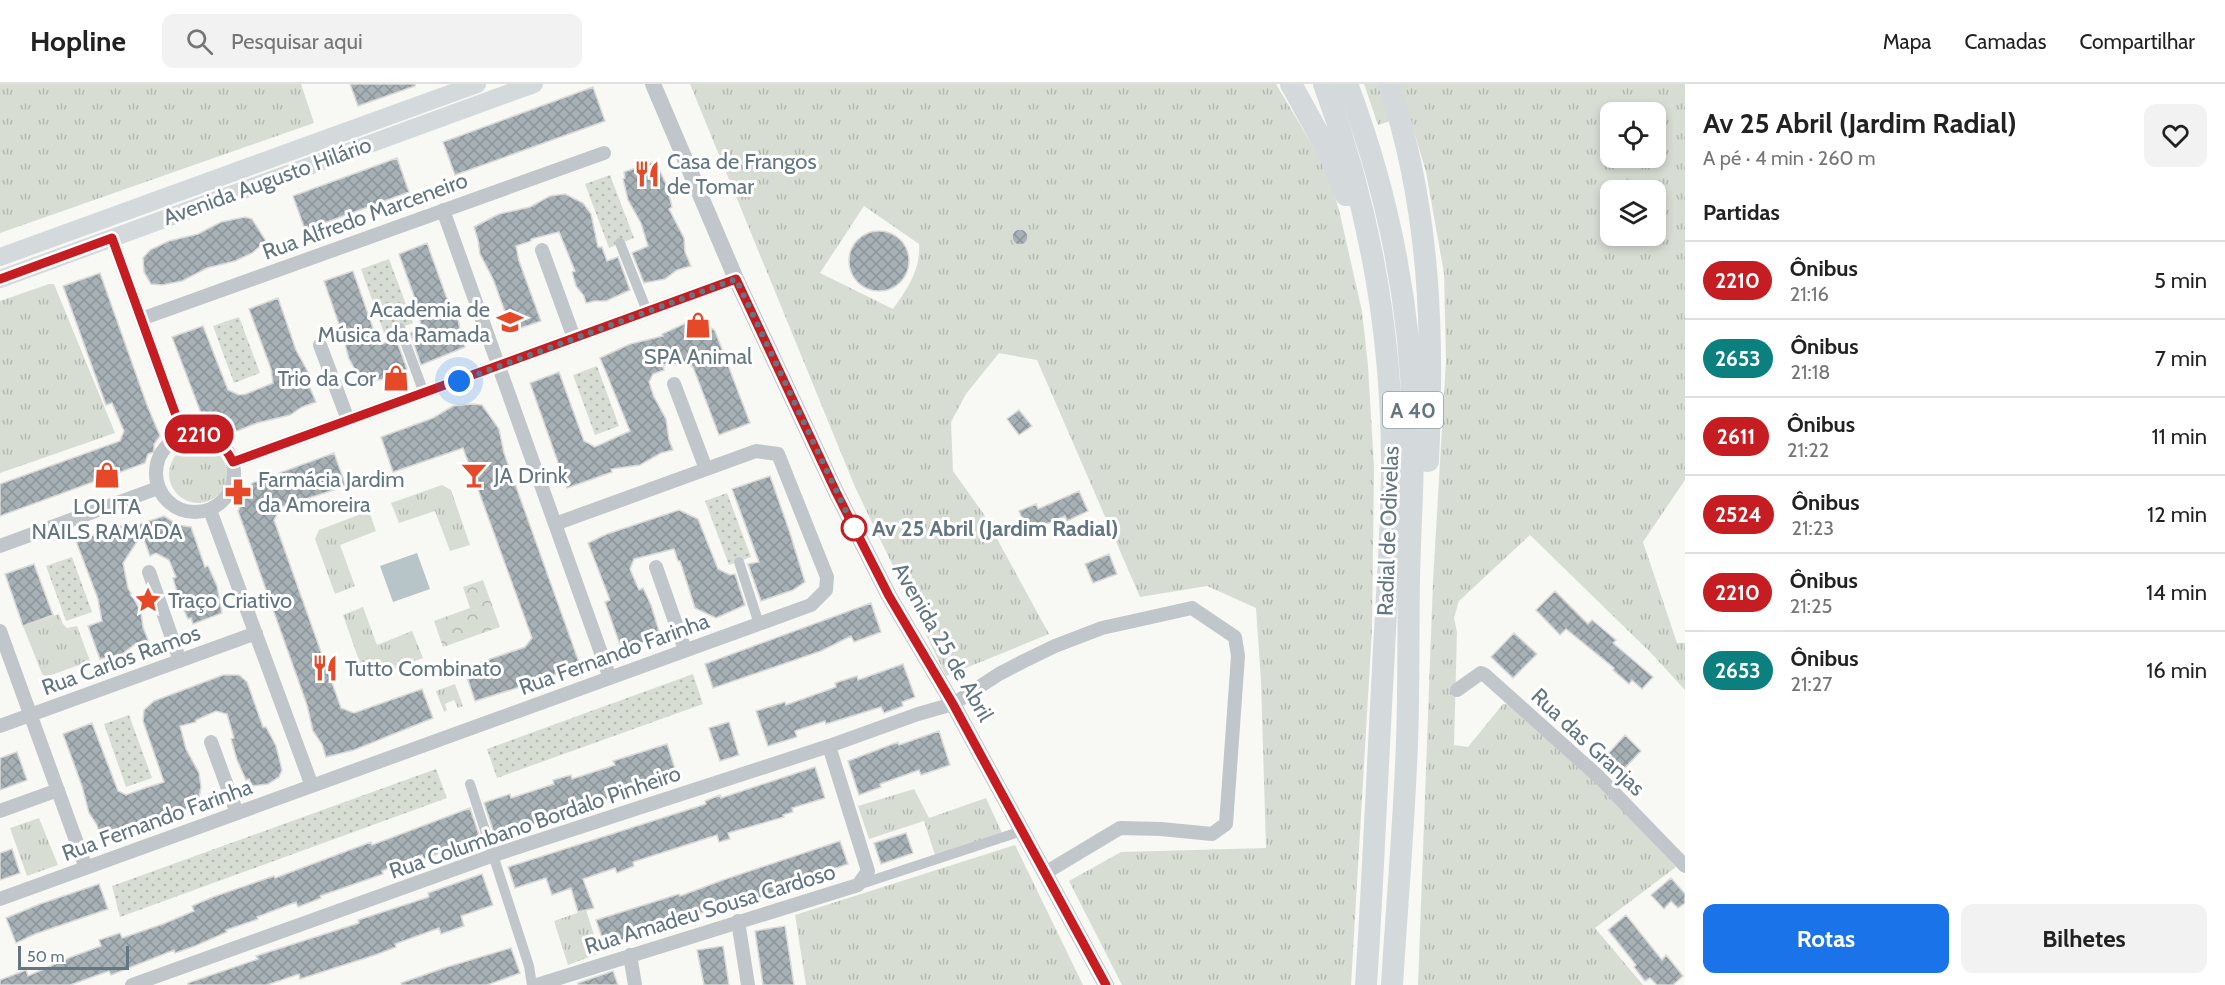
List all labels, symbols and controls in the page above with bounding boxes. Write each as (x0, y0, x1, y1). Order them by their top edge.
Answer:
search box (162, 14, 582, 68)
text: Hopline (30, 24, 126, 58)
icon: search (183, 25, 216, 58)
text: Pesquisar aqui (231, 28, 363, 55)
text: Mapa (1883, 29, 1931, 54)
text: Camadas (1964, 29, 2046, 54)
text: Compartilhar (2079, 29, 2195, 54)
map controls (1600, 102, 1666, 246)
button: locate (1600, 102, 1666, 168)
button: heart (2144, 104, 2207, 167)
text: Av 25 Abril (Jardim Radial) (1703, 106, 2017, 140)
street label: Avenida Augusto Hilário (159, 131, 375, 231)
text: A pé · 4 min · 260 m (1703, 146, 1876, 170)
place label: Casa de Frangos de Tomar (667, 148, 817, 200)
restaurant icon: Casa de Frangos de Tomar (632, 159, 662, 189)
street label: Rua Alfredo Marceneiro (259, 166, 471, 266)
button: layers (1600, 180, 1666, 246)
text: Partidas (1703, 199, 1780, 226)
text: Ônibus (1790, 255, 1858, 282)
text: 5 min (2154, 267, 2207, 294)
text: 2210 (1715, 268, 1760, 293)
text: 21:16 (1790, 282, 1829, 306)
place label: Academia de Música da Ramada (318, 296, 490, 348)
school or university icon: Academia de Música da Ramada (495, 307, 525, 337)
shop icon: SPA Animal (683, 310, 713, 340)
text: Ônibus (1791, 333, 1859, 360)
place label: SPA Animal (644, 343, 753, 370)
text: 7 min (2155, 345, 2207, 372)
text: 2653 (1715, 346, 1761, 371)
text: 21:18 (1791, 360, 1830, 384)
shop icon: Trio da Cor (381, 363, 411, 393)
place label: Trio da Cor (278, 365, 376, 392)
your location (444, 366, 474, 396)
road number: A 40 (1383, 392, 1443, 428)
text: Ônibus (1787, 411, 1855, 438)
line badge: 2210 (157, 414, 241, 454)
text: 2210 (177, 422, 221, 447)
text: 11 min (2151, 423, 2207, 450)
text: 2611 (1717, 424, 1755, 449)
text: 21:22 (1787, 438, 1829, 462)
street label: Radial de Odivelas (1372, 446, 1404, 616)
shop icon: LOLITA NAILS RAMADA (92, 460, 122, 490)
bar icon: JA Drink (459, 460, 489, 490)
place label: JA Drink (493, 462, 568, 489)
place label: Farmácia Jardim da Amoreira (258, 466, 405, 518)
pharmacy icon: Farmácia Jardim da Amoreira (223, 477, 253, 507)
text: Ônibus (1792, 489, 1860, 516)
place label: LOLITA NAILS RAMADA (32, 493, 183, 545)
text: 12 min (2147, 501, 2207, 528)
text: 2524 (1715, 502, 1762, 527)
marker: Av 25 Abril (Jardim Radial) (841, 515, 867, 541)
place label: Av 25 Abril (Jardim Radial) (872, 515, 1119, 542)
text: 21:23 (1792, 516, 1834, 540)
street label: Avenida 25 de Abril (887, 558, 1000, 727)
text: Ônibus (1790, 567, 1858, 594)
text: 14 min (2146, 579, 2207, 606)
text: 2210 (1715, 580, 1760, 605)
place icon: Traço Criativo (133, 585, 163, 615)
place label: Traço Criativo (168, 587, 292, 614)
text: 21:25 (1790, 594, 1832, 618)
street label: Rua Fernando Farinha (515, 607, 713, 701)
street label: Rua Carlos Ramos (38, 619, 204, 701)
text: Ônibus (1791, 645, 1859, 672)
restaurant icon: Tutto Combinato (310, 653, 340, 683)
place label: Tutto Combinato (345, 655, 502, 682)
text: 16 min (2146, 657, 2207, 684)
text: 2653 (1715, 658, 1761, 683)
text: 21:27 (1791, 672, 1832, 696)
street label: Rua das Granjas (1526, 683, 1650, 801)
street label: Rua Columbano Bordalo Pinheiro (386, 759, 684, 885)
street label: Rua Fernando Farinha (58, 773, 256, 867)
street label: Rua Amadeu Sousa Cardoso (581, 858, 839, 960)
button: Rotas (1703, 904, 1949, 973)
button: Bilhetes (1961, 904, 2207, 973)
scale bar (18, 943, 129, 970)
text: 50 m (27, 947, 64, 966)

